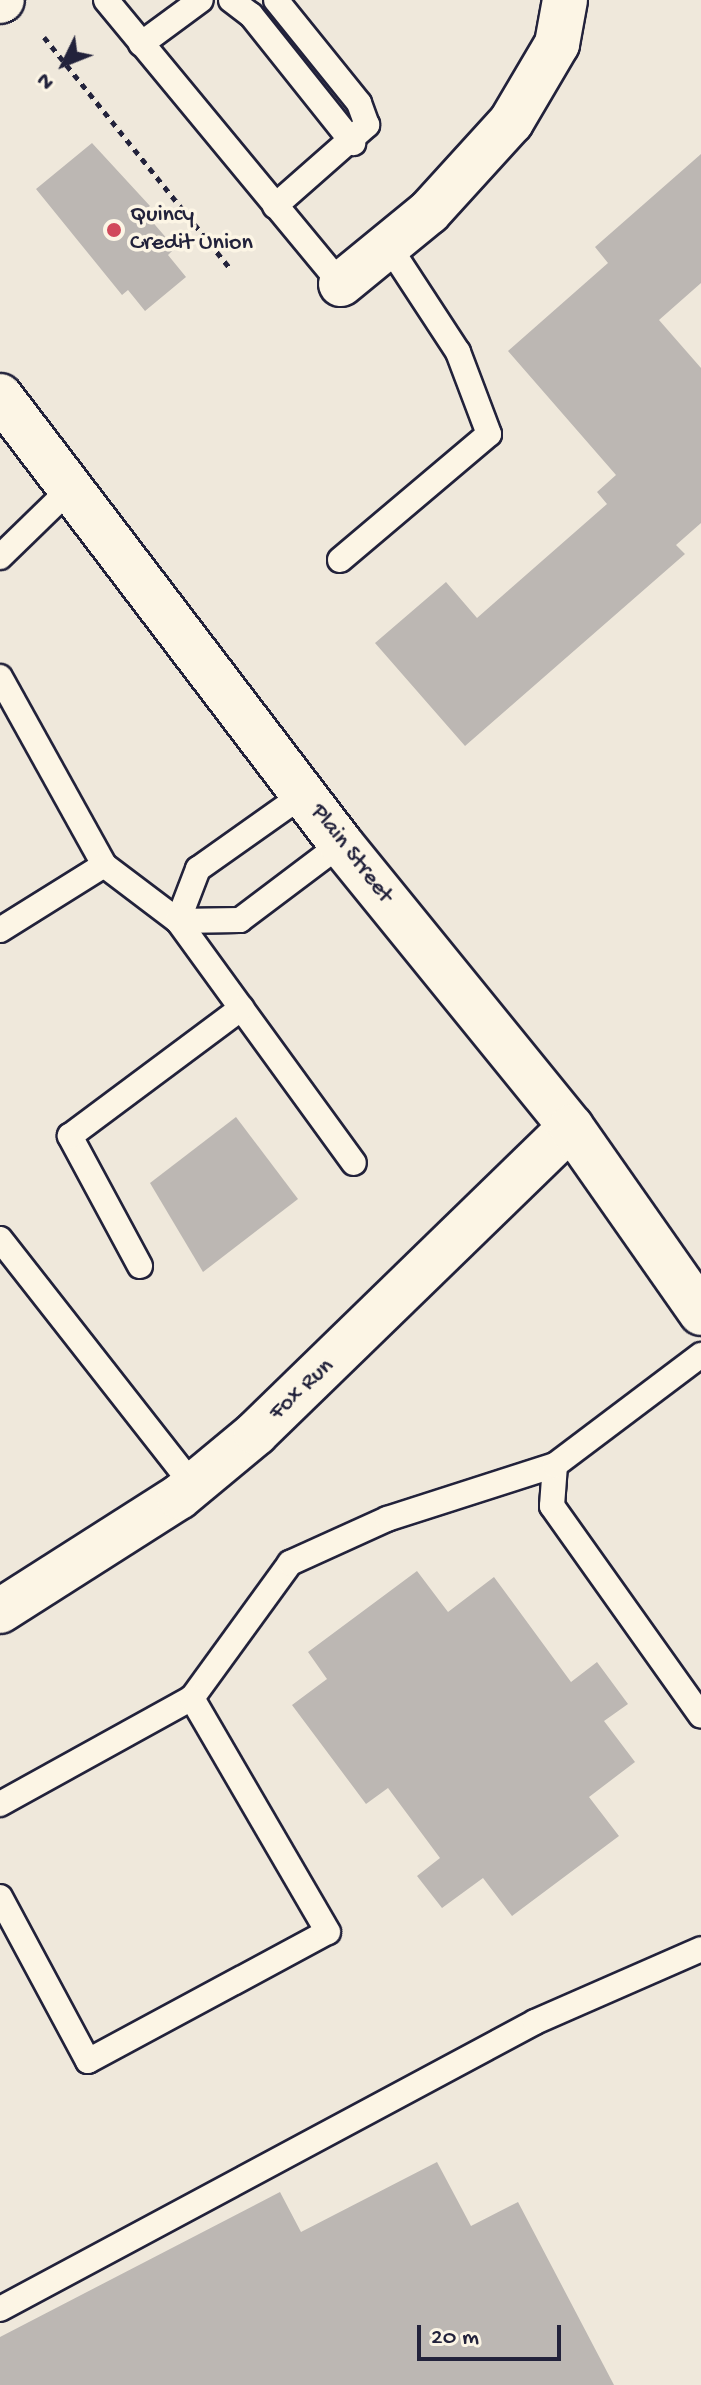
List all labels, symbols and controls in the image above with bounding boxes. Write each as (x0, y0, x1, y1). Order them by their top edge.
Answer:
north arrow (24, 24, 104, 104)
text: N (32, 66, 61, 94)
place label: Quincy Credit Union (130, 202, 253, 258)
marker: Quincy Credit Union (105, 221, 123, 239)
street label: Plain Street (303, 799, 399, 909)
street label: Fox Run (264, 1353, 340, 1427)
scale bar (421, 2309, 565, 2359)
text: 20 m (431, 2324, 479, 2353)

